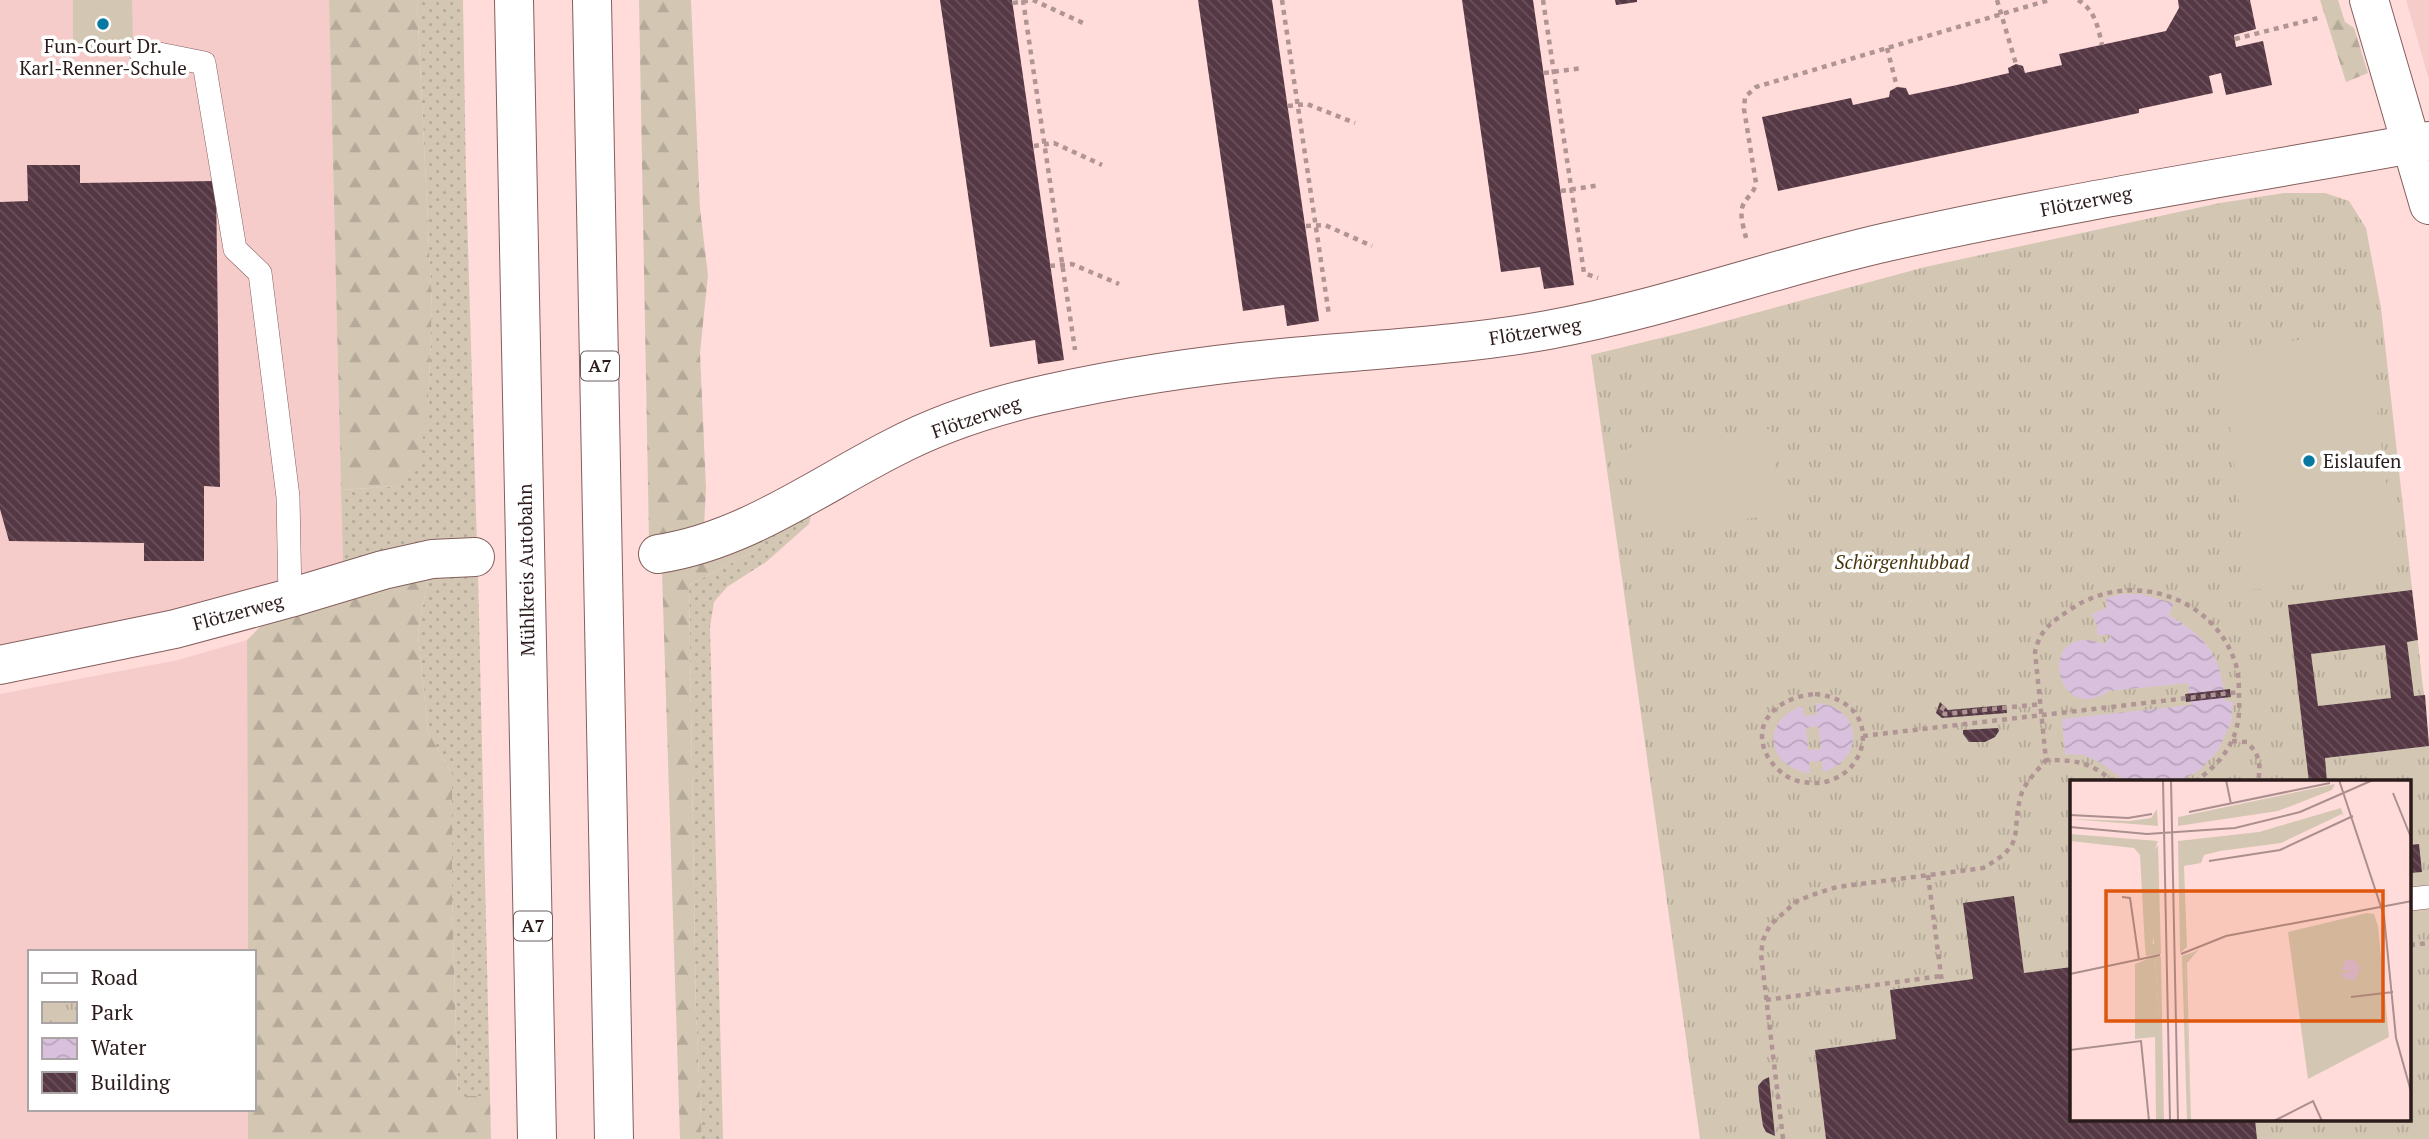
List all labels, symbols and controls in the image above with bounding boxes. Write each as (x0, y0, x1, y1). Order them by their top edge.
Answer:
marker: Fun-Court Dr. Karl-Renner-Schule (95, 16, 111, 32)
place label: Fun-Court Dr. Karl-Renner-Schule (19, 33, 187, 80)
street label: Flötzerweg (2038, 179, 2135, 222)
street label: Flötzerweg (1487, 311, 1584, 350)
road number: A7 (581, 352, 619, 380)
street label: Flötzerweg (928, 389, 1025, 443)
place label: Eislaufen (2323, 448, 2401, 473)
marker: Eislaufen (2301, 453, 2317, 469)
street label: Mühlkreis Autobahn (511, 483, 540, 657)
park label: Schörgenhubbad (1835, 549, 1970, 574)
street label: Flötzerweg (190, 587, 287, 636)
inset map (2070, 780, 2412, 1122)
road number: A7 (514, 911, 552, 940)
legend (28, 950, 256, 1111)
text: Road (91, 963, 138, 991)
text: Park (91, 998, 133, 1026)
text: Water (91, 1033, 146, 1061)
text: Building (91, 1068, 171, 1096)

